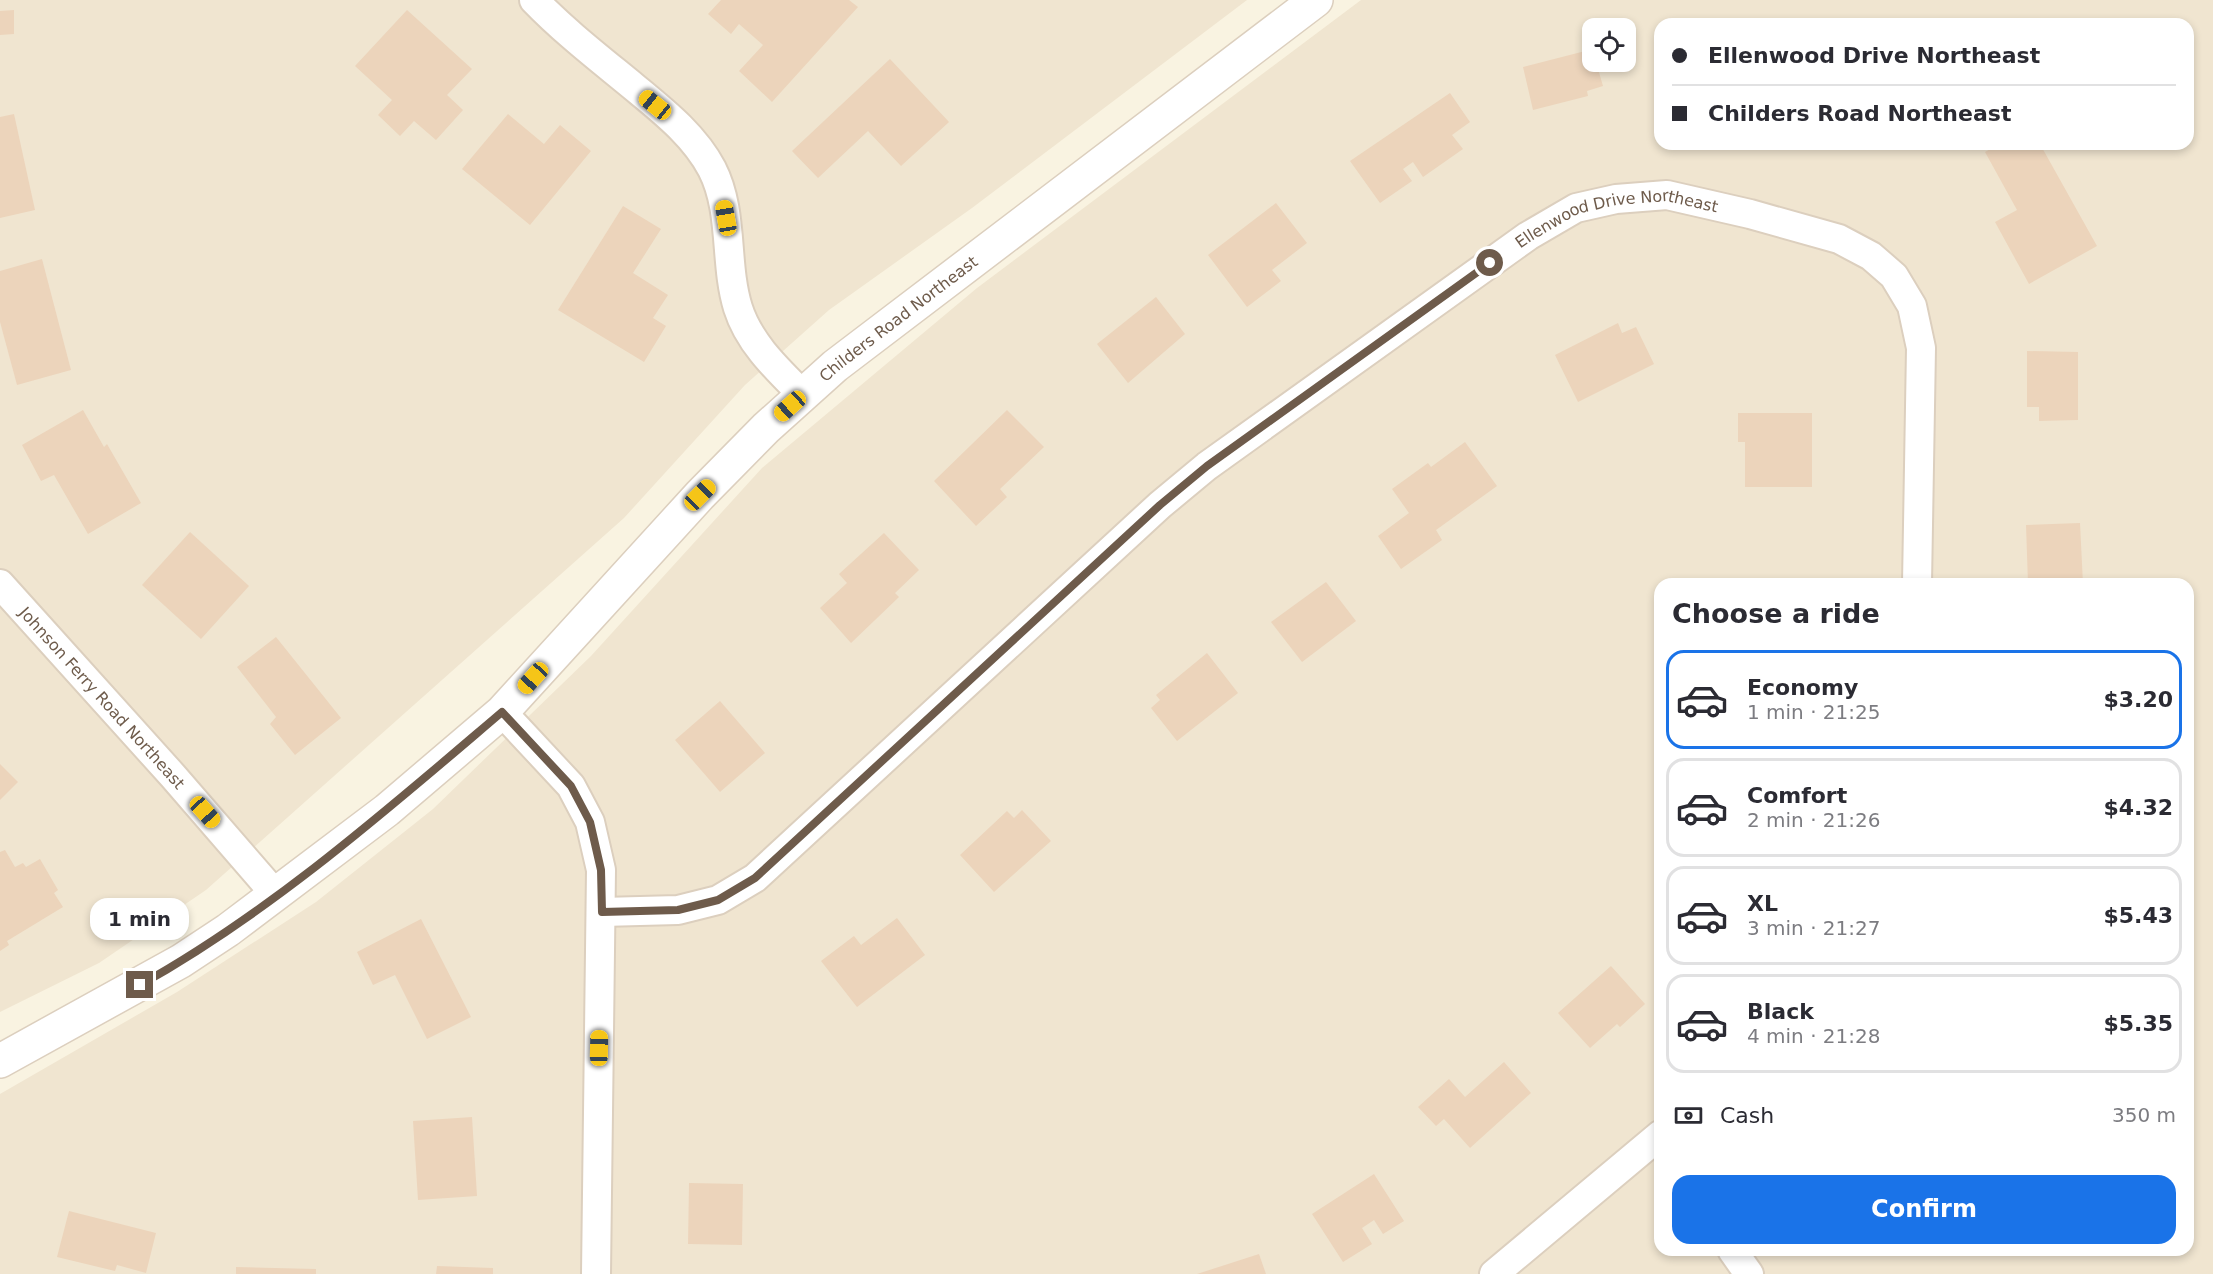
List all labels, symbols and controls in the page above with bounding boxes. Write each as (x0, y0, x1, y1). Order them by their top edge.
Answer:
map controls (1582, 18, 1636, 72)
button: locate (1582, 18, 1636, 72)
text: Ellenwood Drive Northeast (1708, 43, 2040, 68)
car (635, 87, 675, 123)
text: Childers Road Northeast (1708, 101, 2011, 126)
street label: Ellenwood Drive Northeast (1511, 185, 1720, 252)
car (714, 199, 738, 237)
route start (1476, 249, 1503, 276)
street label: Childers Road Northeast (815, 252, 981, 385)
car (771, 387, 809, 425)
car (681, 476, 719, 514)
text: Choose a ride (1672, 598, 1880, 629)
street label: Johnson Ferry Road Northeast (15, 602, 189, 793)
car (514, 659, 552, 697)
icon: car (1675, 673, 1729, 727)
text: Economy (1747, 675, 1858, 700)
text: $3.20 (2103, 687, 2173, 712)
text: 1 min · 21:25 (1747, 700, 1881, 724)
icon: car (1675, 781, 1729, 835)
text: Comfort (1747, 783, 1847, 808)
car (186, 793, 224, 831)
text: $4.32 (2103, 795, 2173, 820)
text: 2 min · 21:26 (1747, 808, 1881, 832)
icon: car (1675, 889, 1729, 943)
text: XL (1747, 891, 1778, 916)
callout: 1 min (90, 898, 190, 940)
text: $5.43 (2103, 903, 2173, 928)
text: 1 min (108, 907, 171, 931)
text: 3 min · 21:27 (1747, 916, 1881, 940)
route end (126, 971, 153, 998)
icon: car (1675, 997, 1729, 1051)
text: Black (1747, 999, 1814, 1024)
text: $5.35 (2103, 1011, 2173, 1036)
text: 4 min · 21:28 (1747, 1024, 1881, 1048)
car (590, 1030, 608, 1066)
icon: cash (1672, 1099, 1705, 1132)
text: Cash (1720, 1103, 1774, 1128)
text: 350 m (2112, 1103, 2176, 1127)
button: Confirm (1672, 1175, 2176, 1244)

